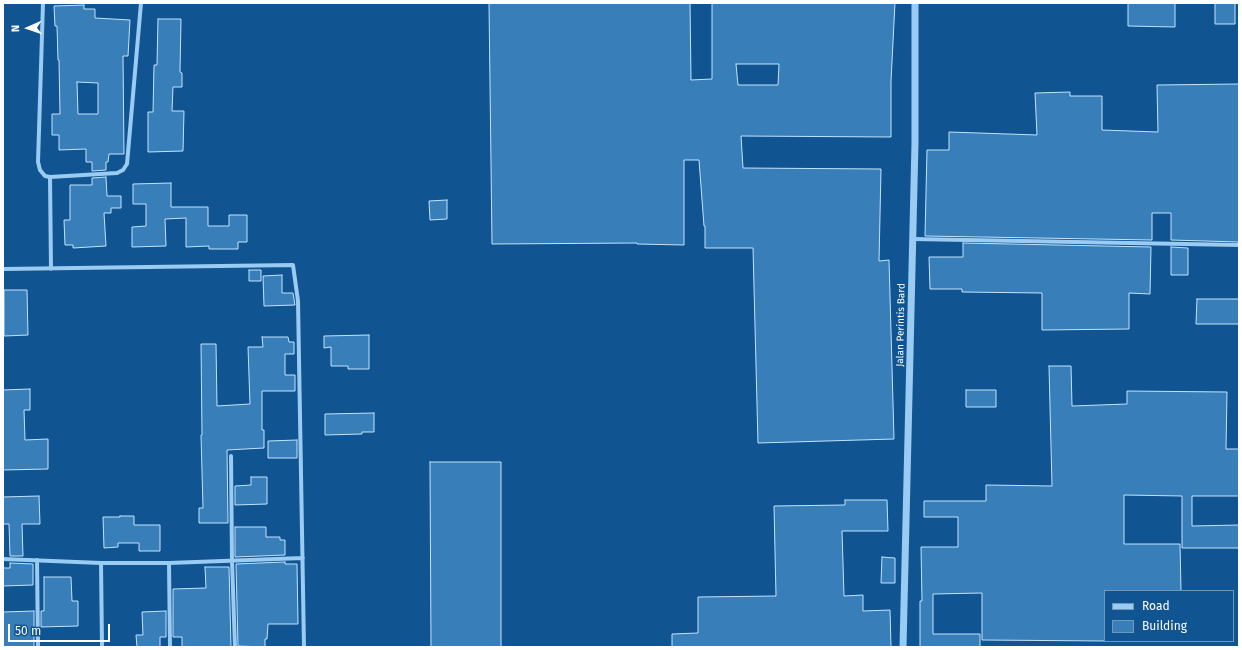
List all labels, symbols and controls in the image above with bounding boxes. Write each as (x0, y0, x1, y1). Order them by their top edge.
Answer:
north arrow (8, 8, 48, 48)
text: N (9, 25, 22, 32)
street label: Jalan Perintis Bard (894, 283, 908, 367)
legend (1104, 590, 1234, 642)
text: Road (1142, 599, 1170, 613)
scale bar (10, 616, 112, 642)
text: Building (1142, 619, 1187, 633)
text: 50 m (15, 624, 41, 638)

